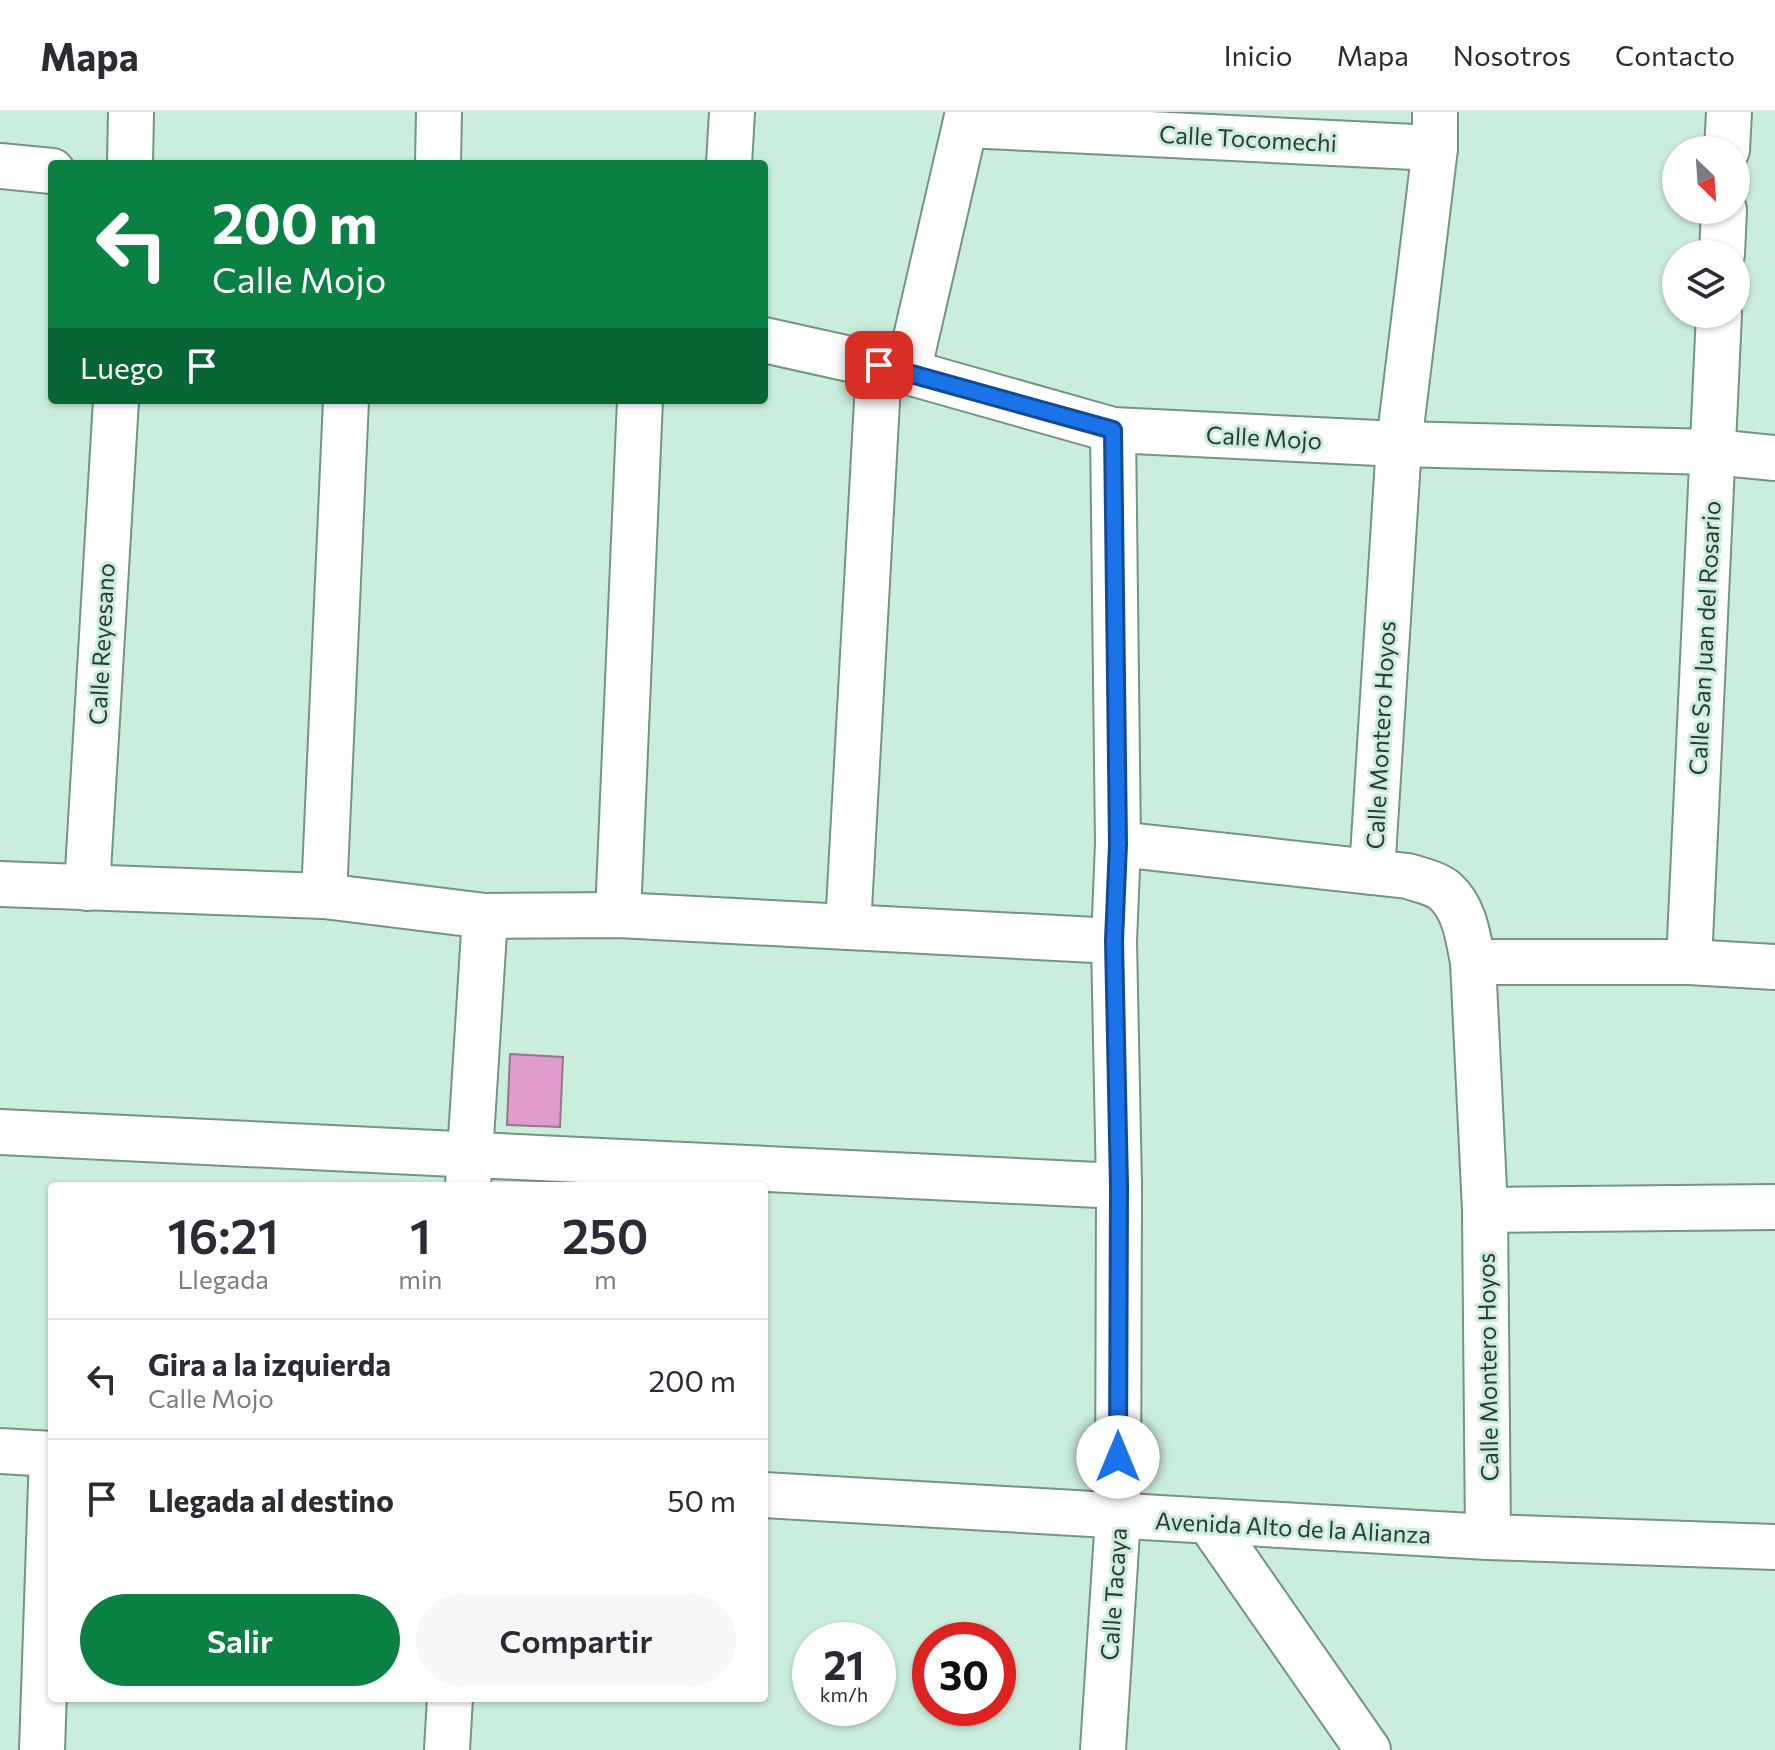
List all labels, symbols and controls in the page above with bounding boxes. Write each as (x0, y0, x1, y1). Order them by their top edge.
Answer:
text: Mapa (40, 32, 139, 79)
text: Inicio (1224, 38, 1292, 72)
text: Mapa (1336, 38, 1409, 72)
text: Nosotros (1453, 38, 1571, 72)
text: Contacto (1615, 38, 1735, 72)
street label: Calle Tocomechi (1158, 119, 1338, 157)
north arrow (1662, 136, 1750, 224)
map controls (1662, 136, 1750, 328)
text: 200 m (212, 187, 378, 256)
icon: left (80, 192, 184, 296)
button: layers (1662, 240, 1750, 328)
text: Calle Mojo (212, 256, 386, 300)
pin (845, 331, 913, 399)
icon: arrive (857, 343, 901, 387)
icon: arrive (180, 344, 224, 388)
text: Luego (80, 348, 164, 385)
street label: Calle Mojo (1205, 419, 1323, 455)
street label: Calle San Juan del Rosario (1682, 500, 1726, 776)
street label: Calle Reyesano (82, 562, 120, 726)
street label: Calle Montero Hoyos (1360, 620, 1400, 850)
text: 16:21 (167, 1205, 279, 1264)
text: 1 (410, 1205, 431, 1264)
text: 250 (562, 1205, 649, 1264)
street label: Calle Montero Hoyos (1471, 1252, 1503, 1482)
text: Llegada (177, 1263, 269, 1294)
text: min (398, 1263, 443, 1294)
text: m (594, 1263, 617, 1294)
text: Gira a la izquierda (148, 1345, 391, 1382)
icon: left (80, 1357, 124, 1401)
text: 200 m (648, 1361, 736, 1398)
text: Calle Mojo (148, 1382, 274, 1413)
position arrow (1076, 1415, 1160, 1499)
icon: arrive (80, 1477, 124, 1521)
text: Llegada al destino (148, 1481, 394, 1518)
text: 50 m (667, 1481, 736, 1518)
street label: Avenida Alto de la Alianza (1154, 1505, 1432, 1549)
street label: Calle Tacaya (1094, 1527, 1132, 1661)
button: Salir (80, 1594, 400, 1686)
button: Compartir (416, 1594, 736, 1686)
speed limit sign: 30 (912, 1622, 1016, 1726)
text: 21 (824, 1639, 864, 1688)
text: km/h (820, 1682, 868, 1706)

